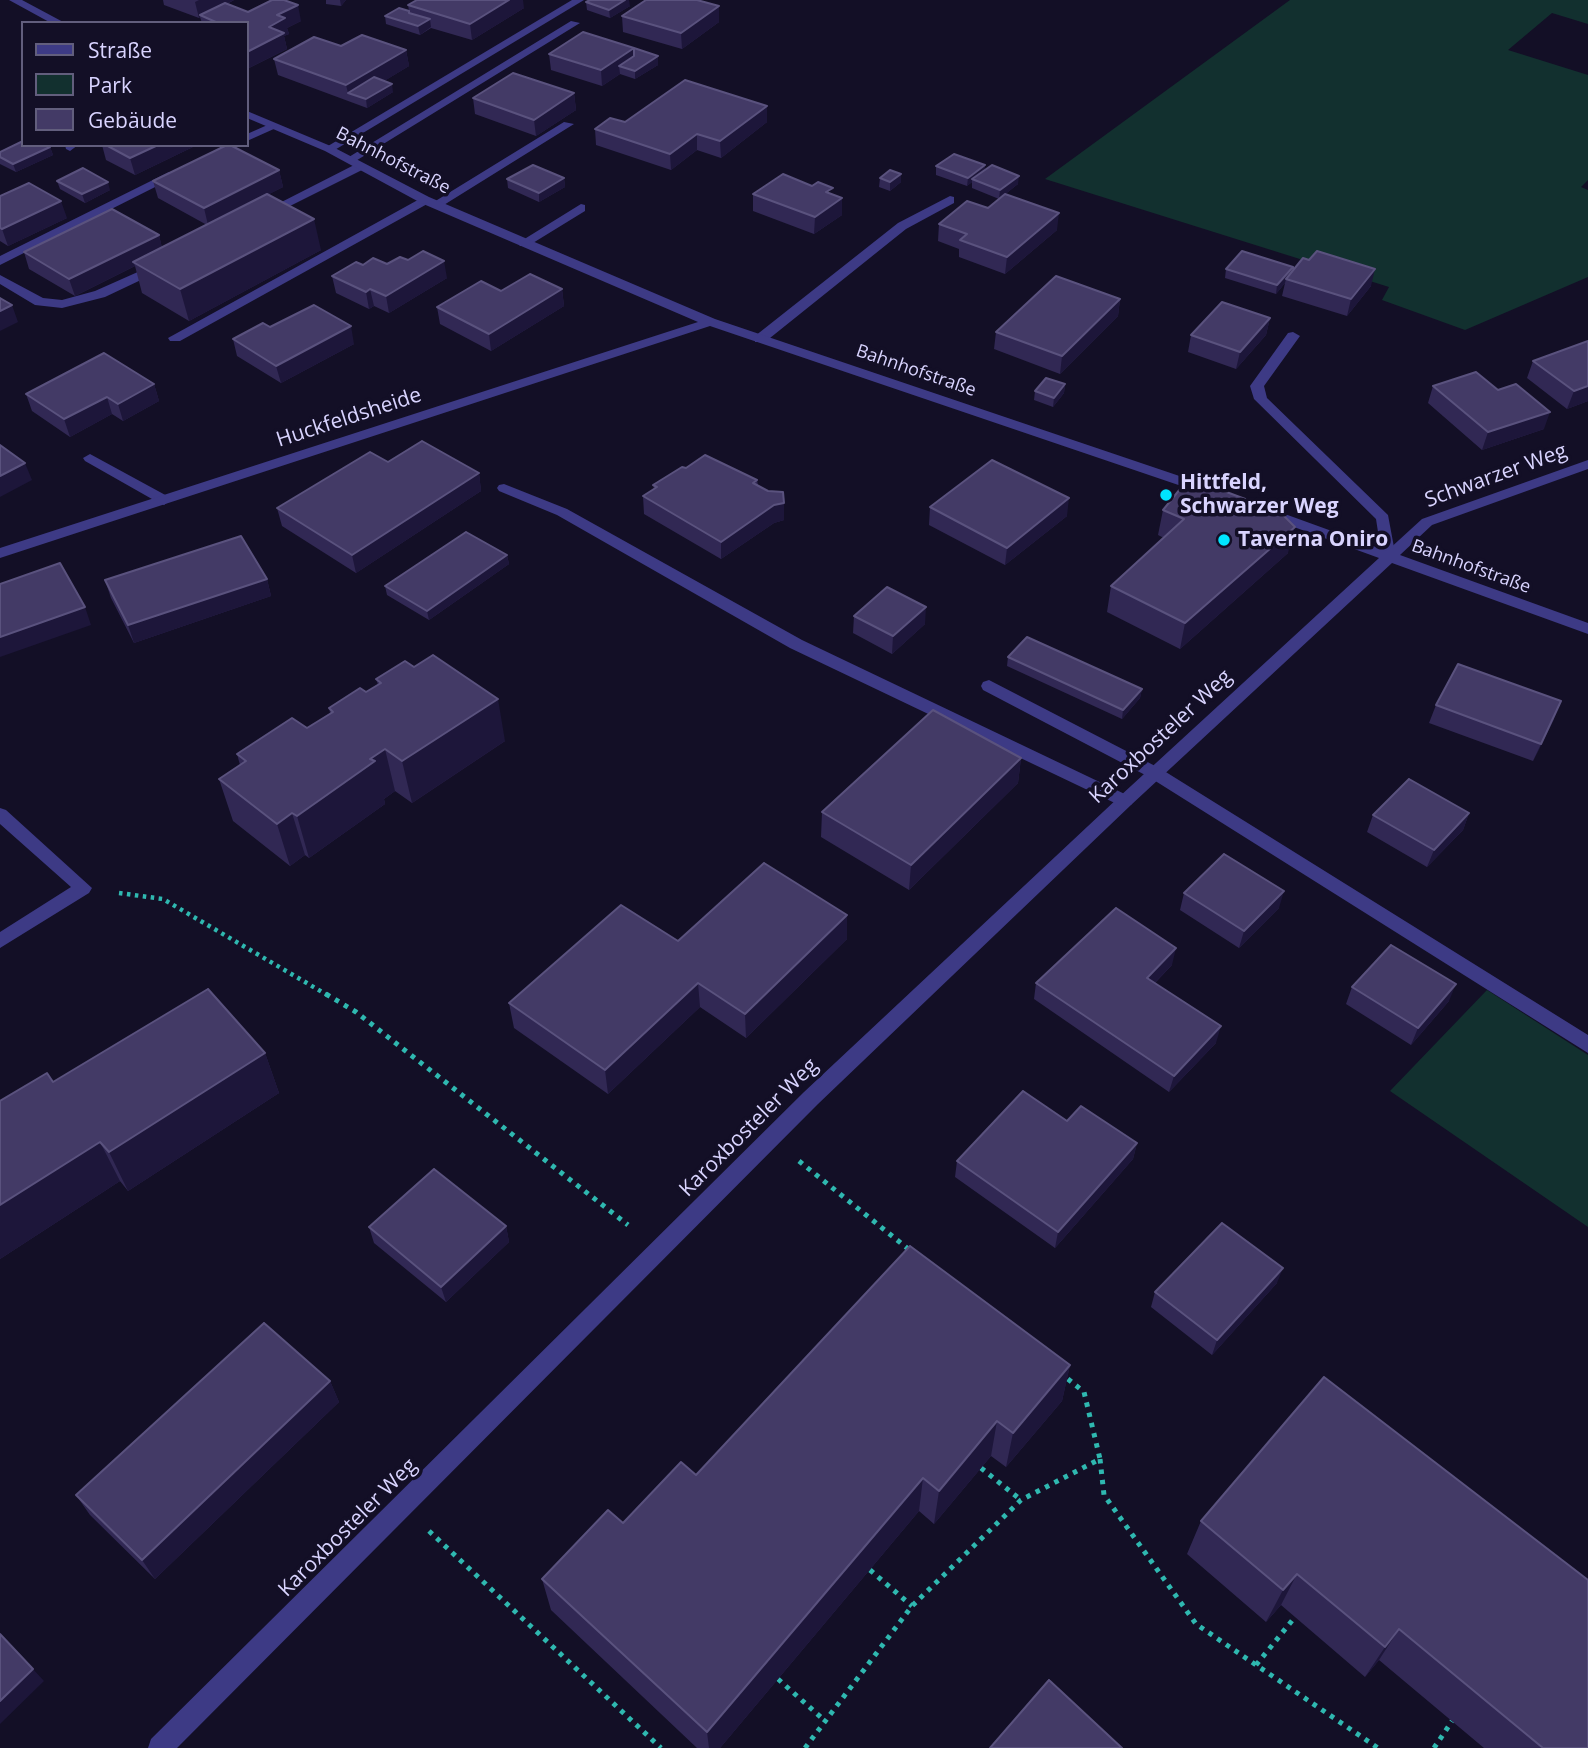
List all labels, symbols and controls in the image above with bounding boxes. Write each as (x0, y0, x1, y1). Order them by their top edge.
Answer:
legend (21, 21, 248, 147)
text: Straße (88, 36, 152, 64)
text: Park (88, 71, 132, 99)
text: Gebäude (88, 106, 177, 134)
street label: Bahnhofstraße (332, 123, 454, 199)
street label: Bahnhofstraße (853, 340, 979, 402)
street label: Huckfeldsheide (273, 383, 425, 453)
street label: Schwarzer Weg (1422, 439, 1570, 513)
place label: Hittfeld, Schwarzer Weg (1180, 470, 1339, 520)
marker: Hittfeld, Schwarzer Weg (1158, 487, 1174, 503)
place label: Taverna Oniro (1238, 527, 1388, 553)
marker: Taverna Oniro (1216, 532, 1232, 548)
street label: Bahnhofstraße (1408, 535, 1534, 599)
street label: Karoxbosteler Weg (1085, 665, 1237, 809)
street label: Karoxbosteler Weg (675, 1054, 823, 1202)
street label: Karoxbosteler Weg (274, 1454, 422, 1602)

